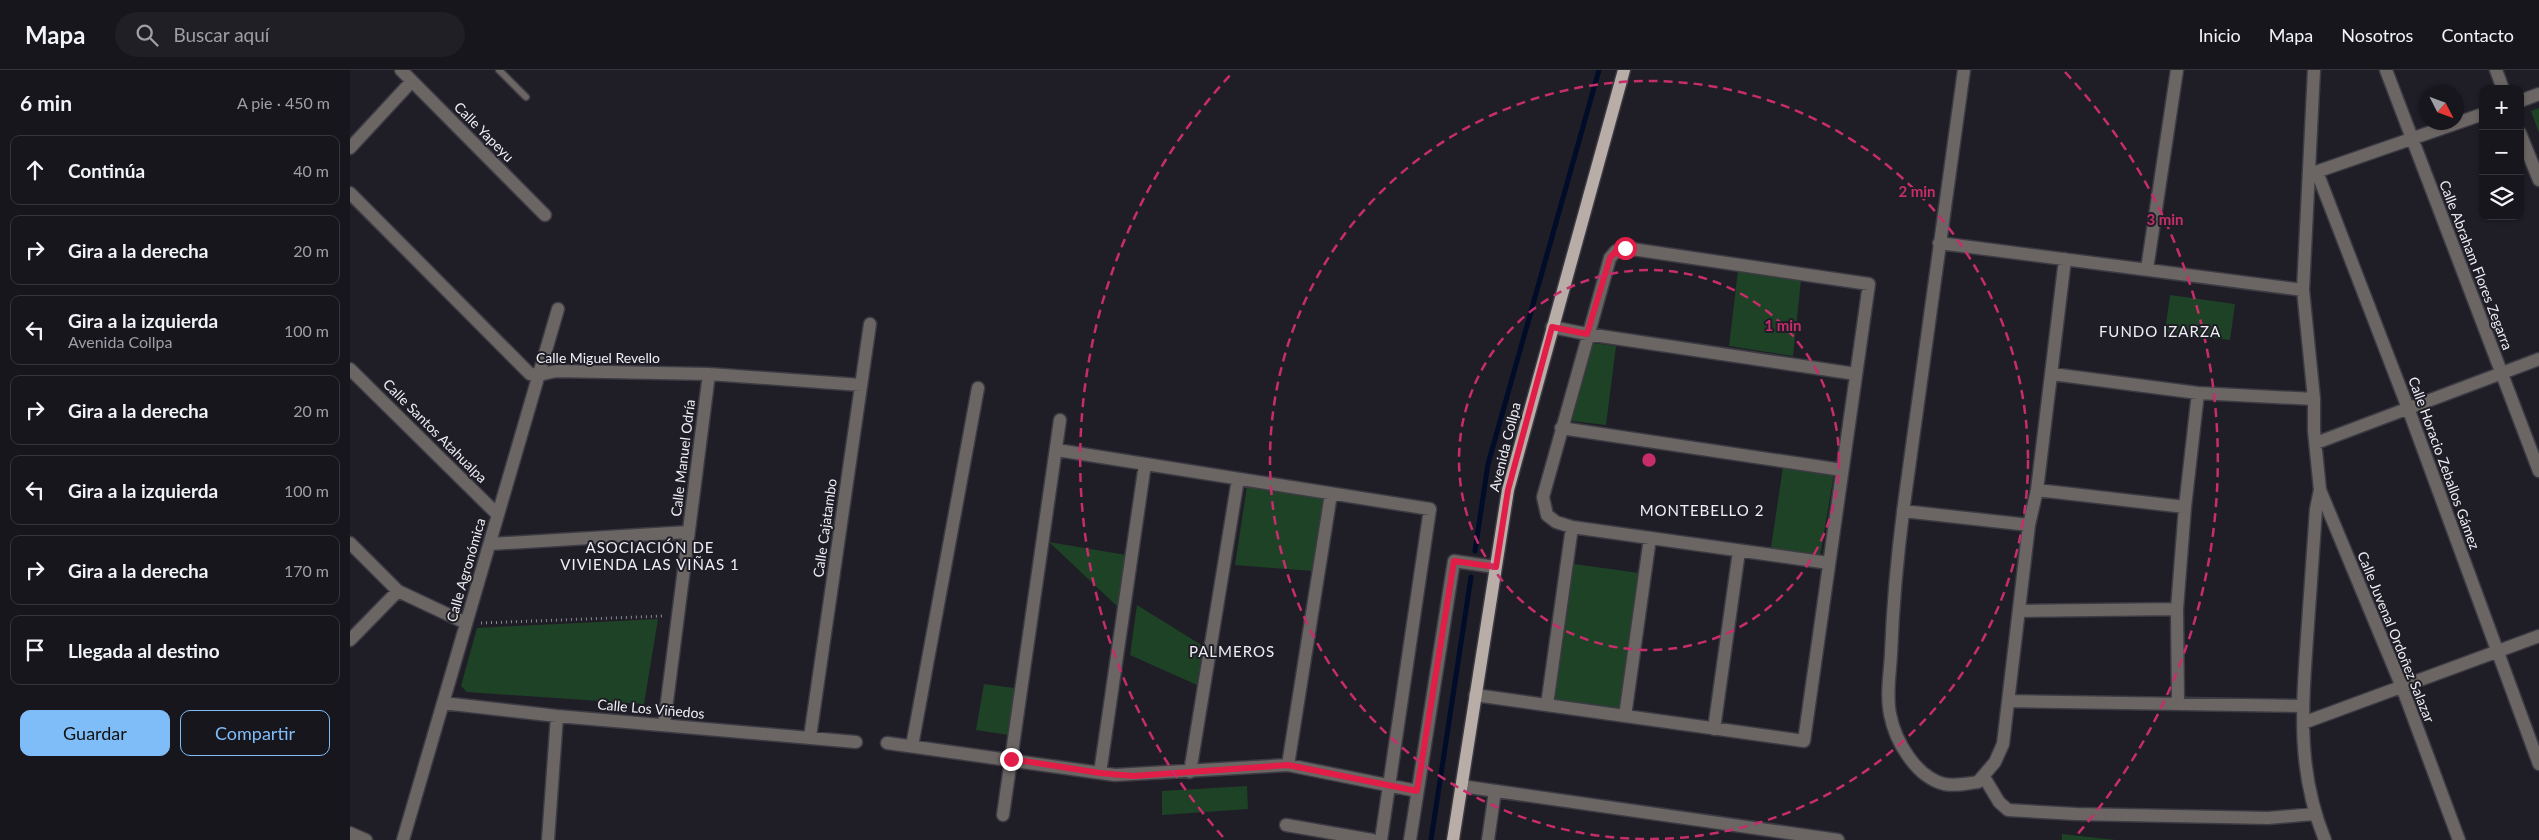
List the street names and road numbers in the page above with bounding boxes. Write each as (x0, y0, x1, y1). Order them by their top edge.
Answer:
street label: Calle Yapeyu (451, 98, 518, 165)
street label: Calle Abraham Flores Zegarra (2436, 178, 2517, 352)
street label: Calle Miguel Revello (536, 349, 660, 366)
street label: Calle Horacio Zeballos Gámez (2405, 374, 2484, 552)
street label: Calle Santos Atahualpa (380, 375, 491, 486)
street label: Calle Manuel Odría (667, 398, 698, 517)
street label: Avenida Collpa (1485, 400, 1524, 493)
street label: Calle Cajatambo (809, 477, 840, 578)
street label: Calle Agronómica (443, 516, 488, 624)
street label: Calle Juvenal Ordoñez Salazar (2354, 549, 2439, 725)
street label: Calle Los Viñedos (597, 695, 705, 722)

